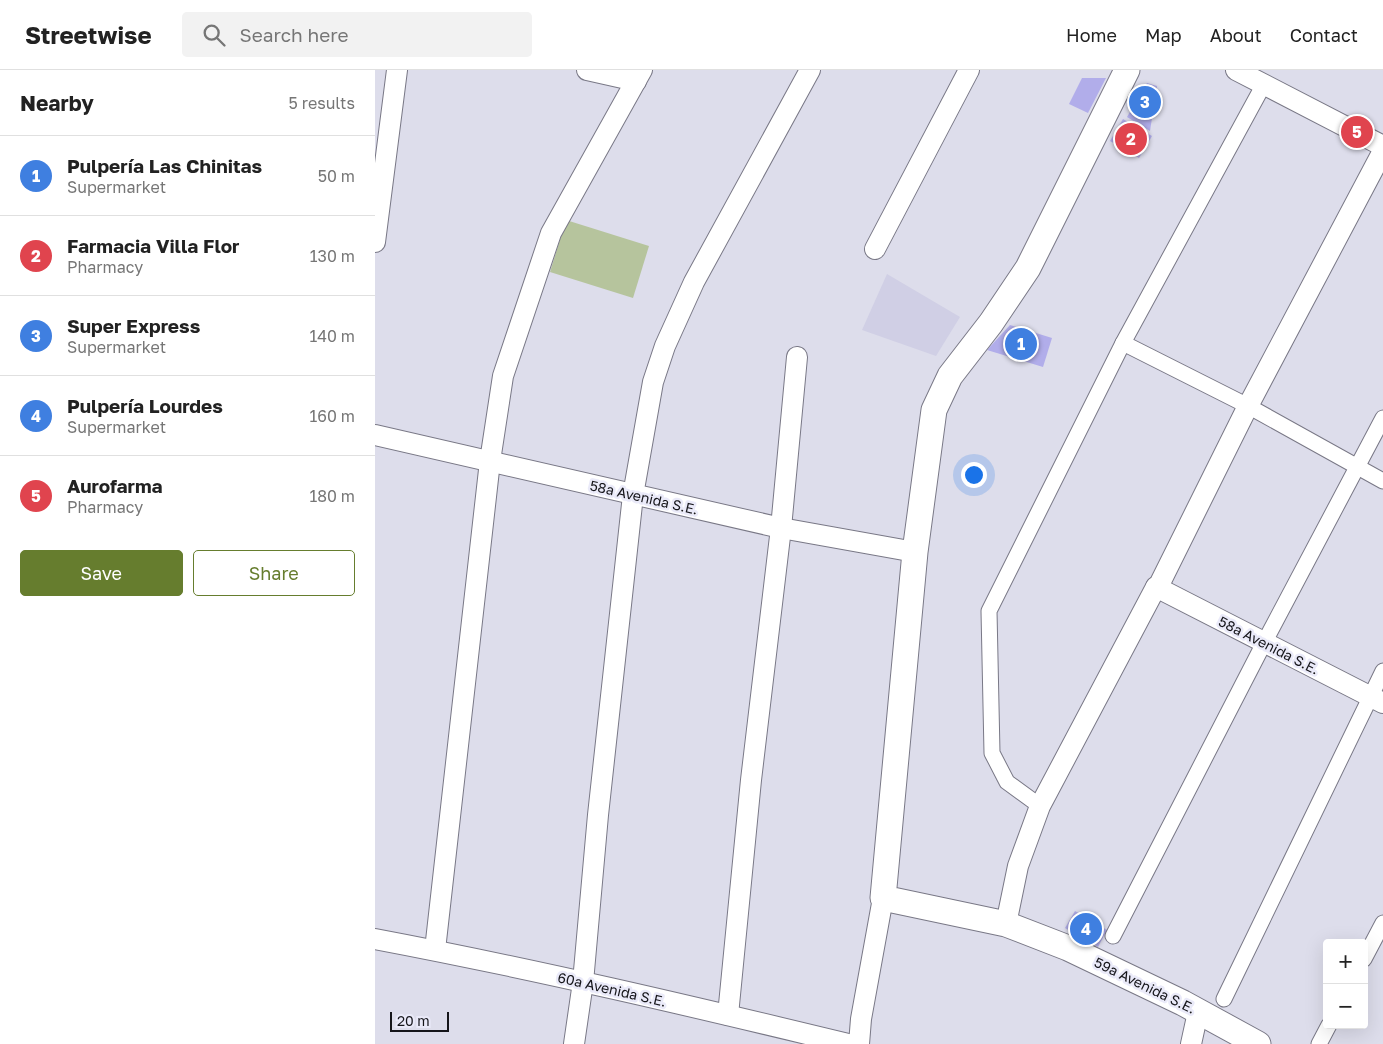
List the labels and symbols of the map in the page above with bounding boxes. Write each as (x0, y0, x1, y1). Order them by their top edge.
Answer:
pin: 3 (1129, 83, 1161, 121)
pin: 5 (1341, 113, 1373, 151)
pin: 2 (1115, 120, 1147, 158)
pin: 1 (1005, 325, 1037, 363)
your location (961, 462, 987, 488)
street label: 58a Avenida S.E. (588, 476, 700, 518)
street label: 58a Avenida S.E. (1216, 612, 1322, 678)
pin: 4 (1070, 910, 1102, 948)
street label: 59a Avenida S.E. (1092, 953, 1198, 1017)
street label: 60a Avenida S.E. (556, 968, 668, 1010)
scale bar (390, 1009, 449, 1032)

